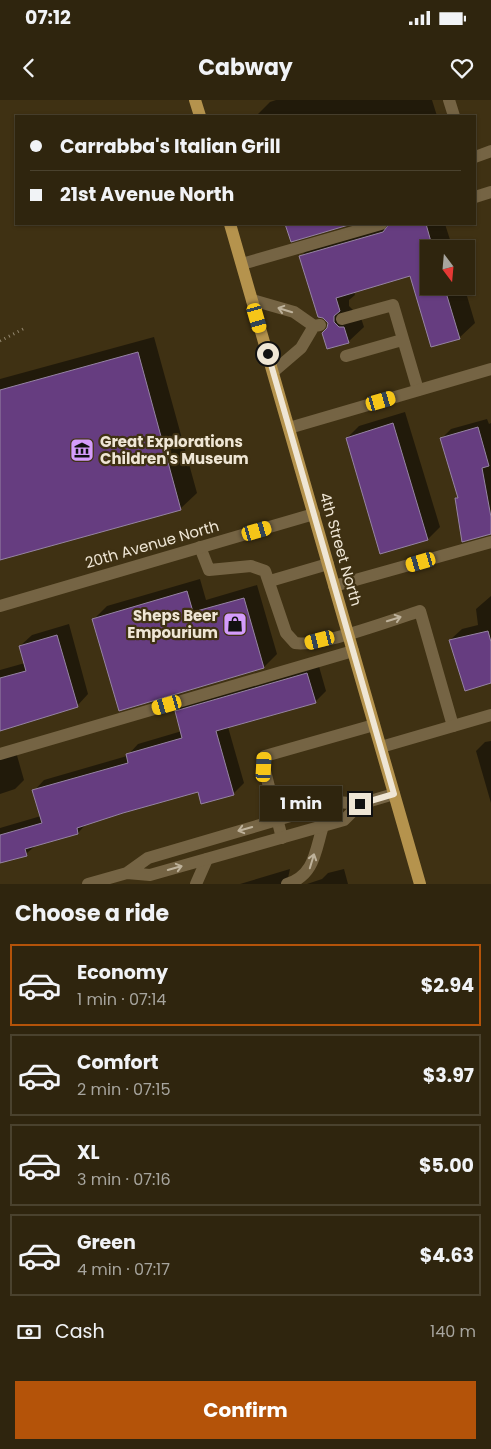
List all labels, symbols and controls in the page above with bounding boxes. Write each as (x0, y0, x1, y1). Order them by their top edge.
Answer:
text: 07:12 (25, 4, 71, 31)
text: Cabway (198, 52, 293, 83)
icon: back (15, 54, 43, 82)
icon: heart (448, 54, 476, 82)
text: Carrabba's Italian Grill (60, 133, 281, 160)
text: 21st Avenue North (60, 181, 234, 208)
north arrow (420, 240, 475, 295)
map controls (420, 240, 475, 295)
car (245, 302, 268, 334)
one-way arrow (277, 304, 293, 314)
route start (257, 343, 279, 365)
car (364, 390, 397, 412)
place label: Great Explorations Children's Museum (100, 431, 249, 469)
museum icon: Great Explorations Children's Museum (69, 437, 95, 463)
street label: 4th Street North (315, 490, 367, 608)
street label: 20th Avenue North (83, 515, 221, 573)
car (240, 520, 273, 542)
car (404, 551, 437, 573)
place label: Sheps Beer Empourium (127, 605, 219, 643)
shop icon: Sheps Beer Empourium (222, 611, 248, 637)
one-way arrow (386, 613, 402, 623)
car (303, 629, 336, 651)
car (150, 694, 183, 716)
car (255, 752, 272, 782)
callout: 1 min (260, 786, 342, 822)
text: 1 min (280, 792, 322, 815)
route end (349, 793, 371, 815)
one-way arrow (237, 825, 253, 835)
one-way arrow (308, 853, 317, 869)
one-way arrow (167, 863, 183, 873)
text: Choose a ride (15, 898, 169, 929)
text: Economy (77, 959, 168, 986)
icon: car (17, 963, 62, 1008)
text: $2.94 (421, 972, 474, 999)
text: 1 min · 07:14 (77, 988, 166, 1011)
text: Comfort (77, 1049, 159, 1076)
icon: car (17, 1053, 62, 1098)
text: $3.97 (423, 1062, 474, 1089)
text: 2 min · 07:15 (77, 1078, 170, 1101)
text: XL (77, 1139, 100, 1166)
icon: car (17, 1143, 62, 1188)
text: $5.00 (419, 1152, 474, 1179)
text: 3 min · 07:16 (77, 1168, 171, 1191)
text: Green (77, 1229, 136, 1256)
icon: car (17, 1233, 62, 1278)
text: $4.63 (420, 1242, 474, 1269)
text: 4 min · 07:17 (77, 1258, 170, 1281)
icon: cash (15, 1318, 43, 1346)
text: Cash (55, 1318, 105, 1345)
text: 140 m (430, 1320, 476, 1343)
button: Confirm (15, 1381, 476, 1439)

